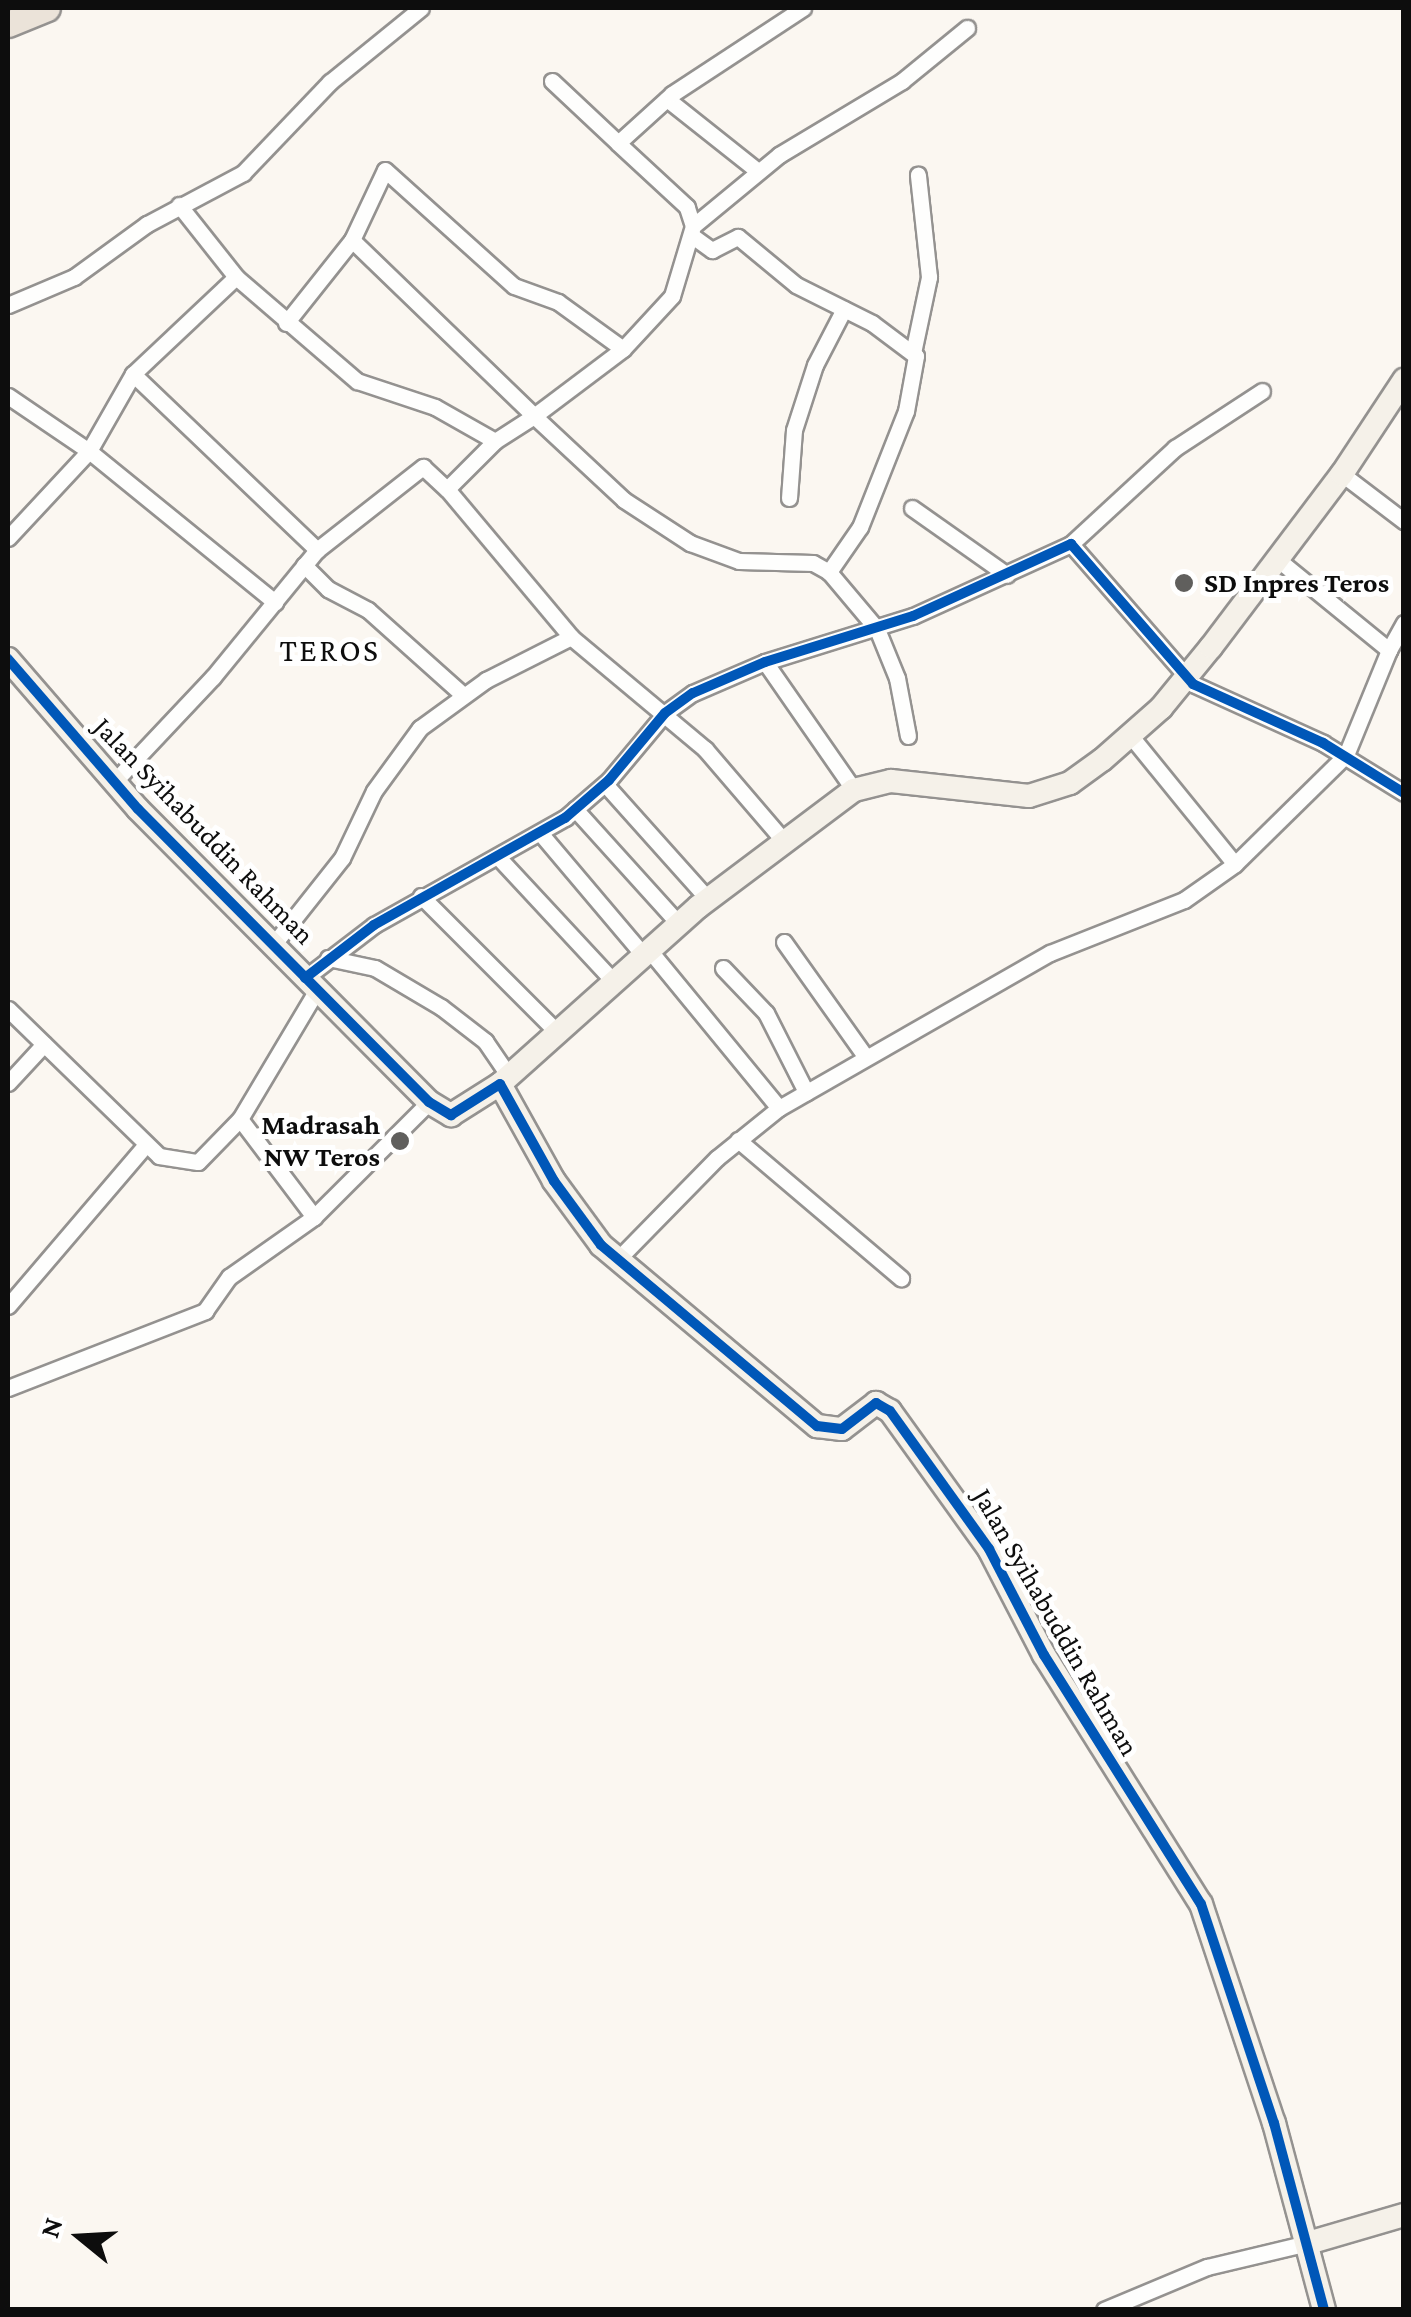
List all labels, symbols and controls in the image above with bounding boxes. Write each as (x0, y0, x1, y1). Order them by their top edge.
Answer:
place label: SD Inpres Teros (1204, 566, 1389, 600)
marker: SD Inpres Teros (1173, 572, 1195, 594)
district label: TEROS (279, 631, 381, 669)
street label: Jalan Syihabuddin Rahman (87, 710, 321, 952)
place label: Madrasah NW Teros (261, 1108, 380, 1174)
marker: Madrasah NW Teros (389, 1130, 411, 1152)
street label: Jalan Syihabuddin Rahman (966, 1482, 1146, 1762)
north arrow (30, 2187, 130, 2287)
text: N (33, 2214, 69, 2241)

